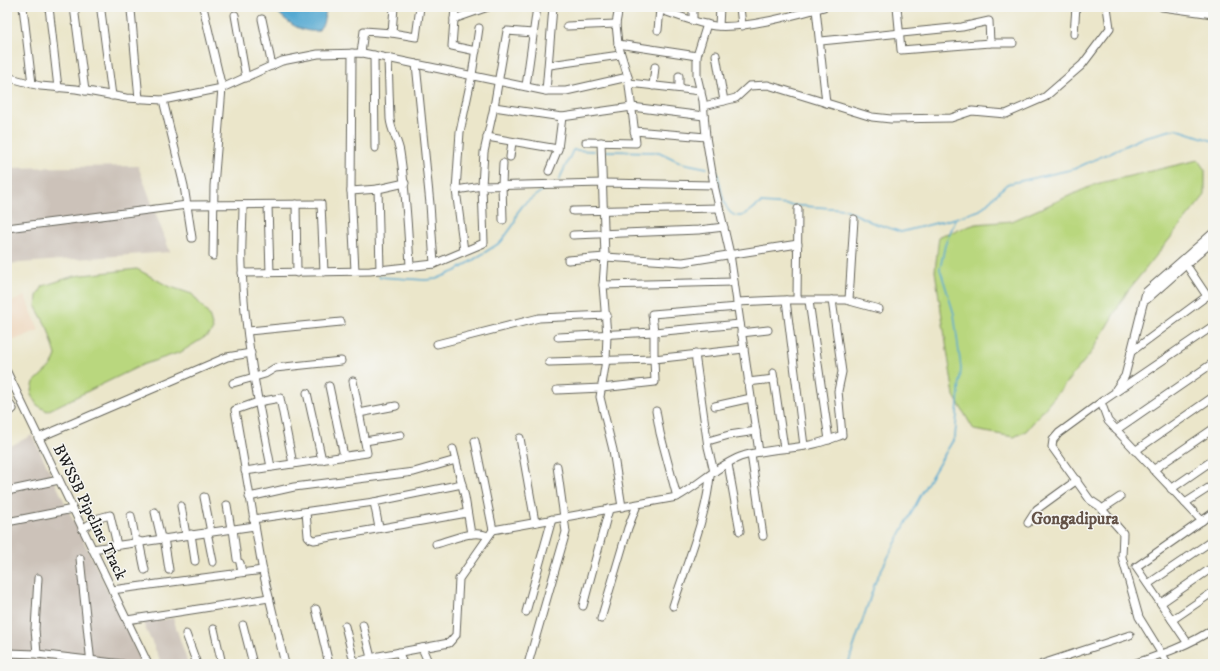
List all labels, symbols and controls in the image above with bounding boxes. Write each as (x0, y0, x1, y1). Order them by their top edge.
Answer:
street label: BWSSB Pipeline Track (48, 441, 132, 583)
district label: Gongadipura (1031, 508, 1120, 530)

